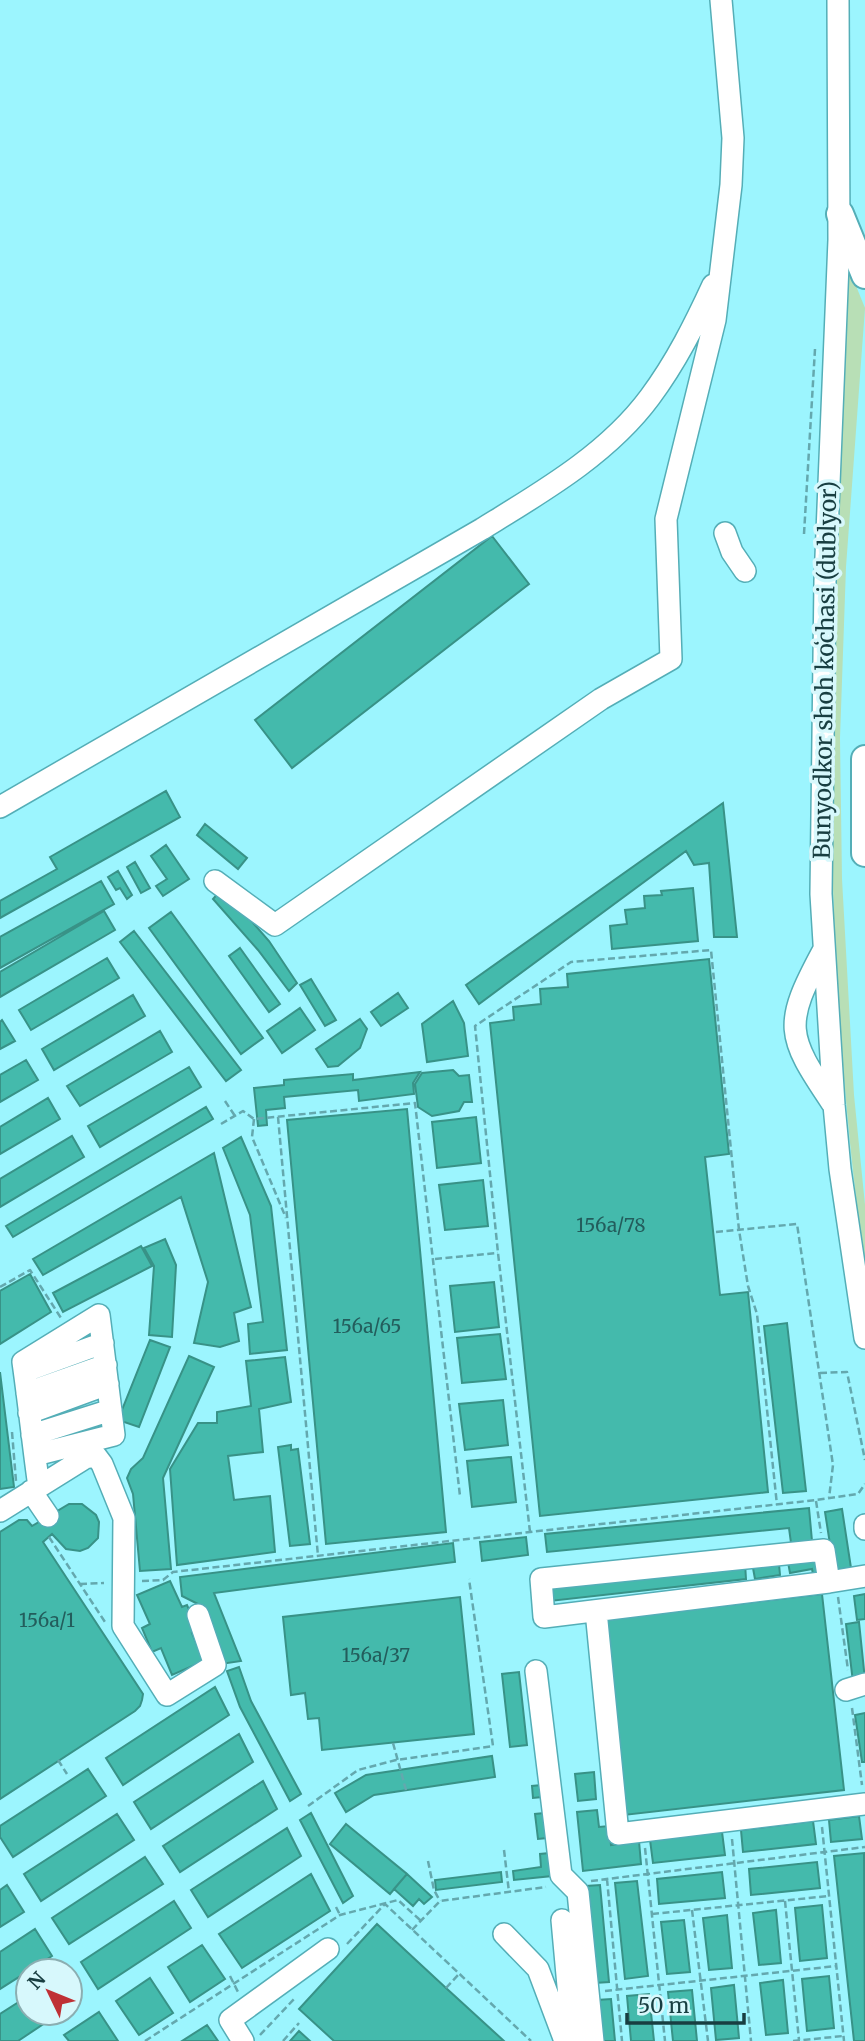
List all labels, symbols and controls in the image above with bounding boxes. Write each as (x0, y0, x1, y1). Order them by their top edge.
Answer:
street label: Bunyodkor shoh koʻchasi (dublyor) (807, 481, 842, 859)
house number: 156a/78 (576, 1213, 646, 1237)
house number: 156a/65 (333, 1314, 401, 1338)
house number: 156a/1 (19, 1608, 75, 1632)
house number: 156a/37 (342, 1643, 410, 1667)
north arrow (14, 1957, 84, 2027)
text: N (23, 1967, 50, 1994)
scale bar (627, 1982, 744, 2026)
text: 50 m (638, 1992, 689, 2019)

